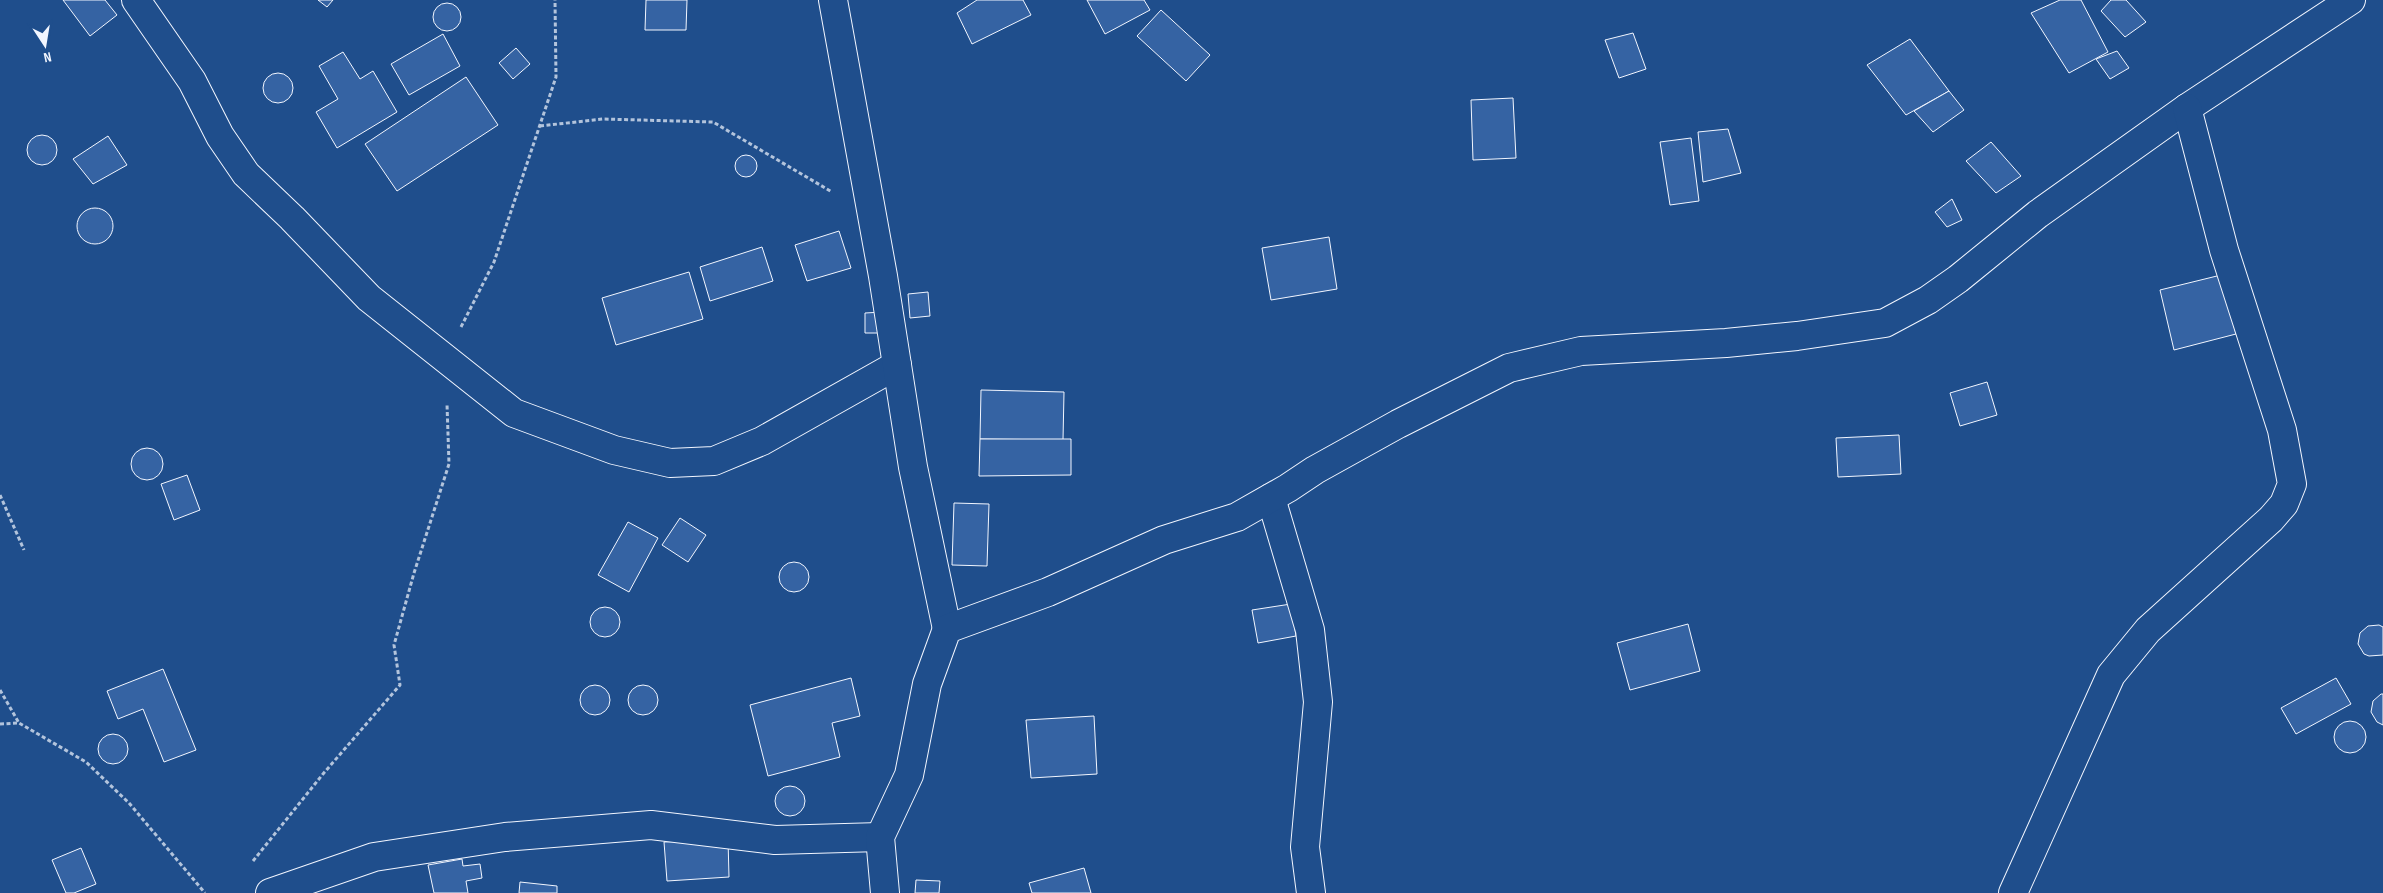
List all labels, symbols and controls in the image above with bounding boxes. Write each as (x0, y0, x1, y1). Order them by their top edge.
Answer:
north arrow (20, 20, 70, 70)
text: N (42, 48, 53, 66)

